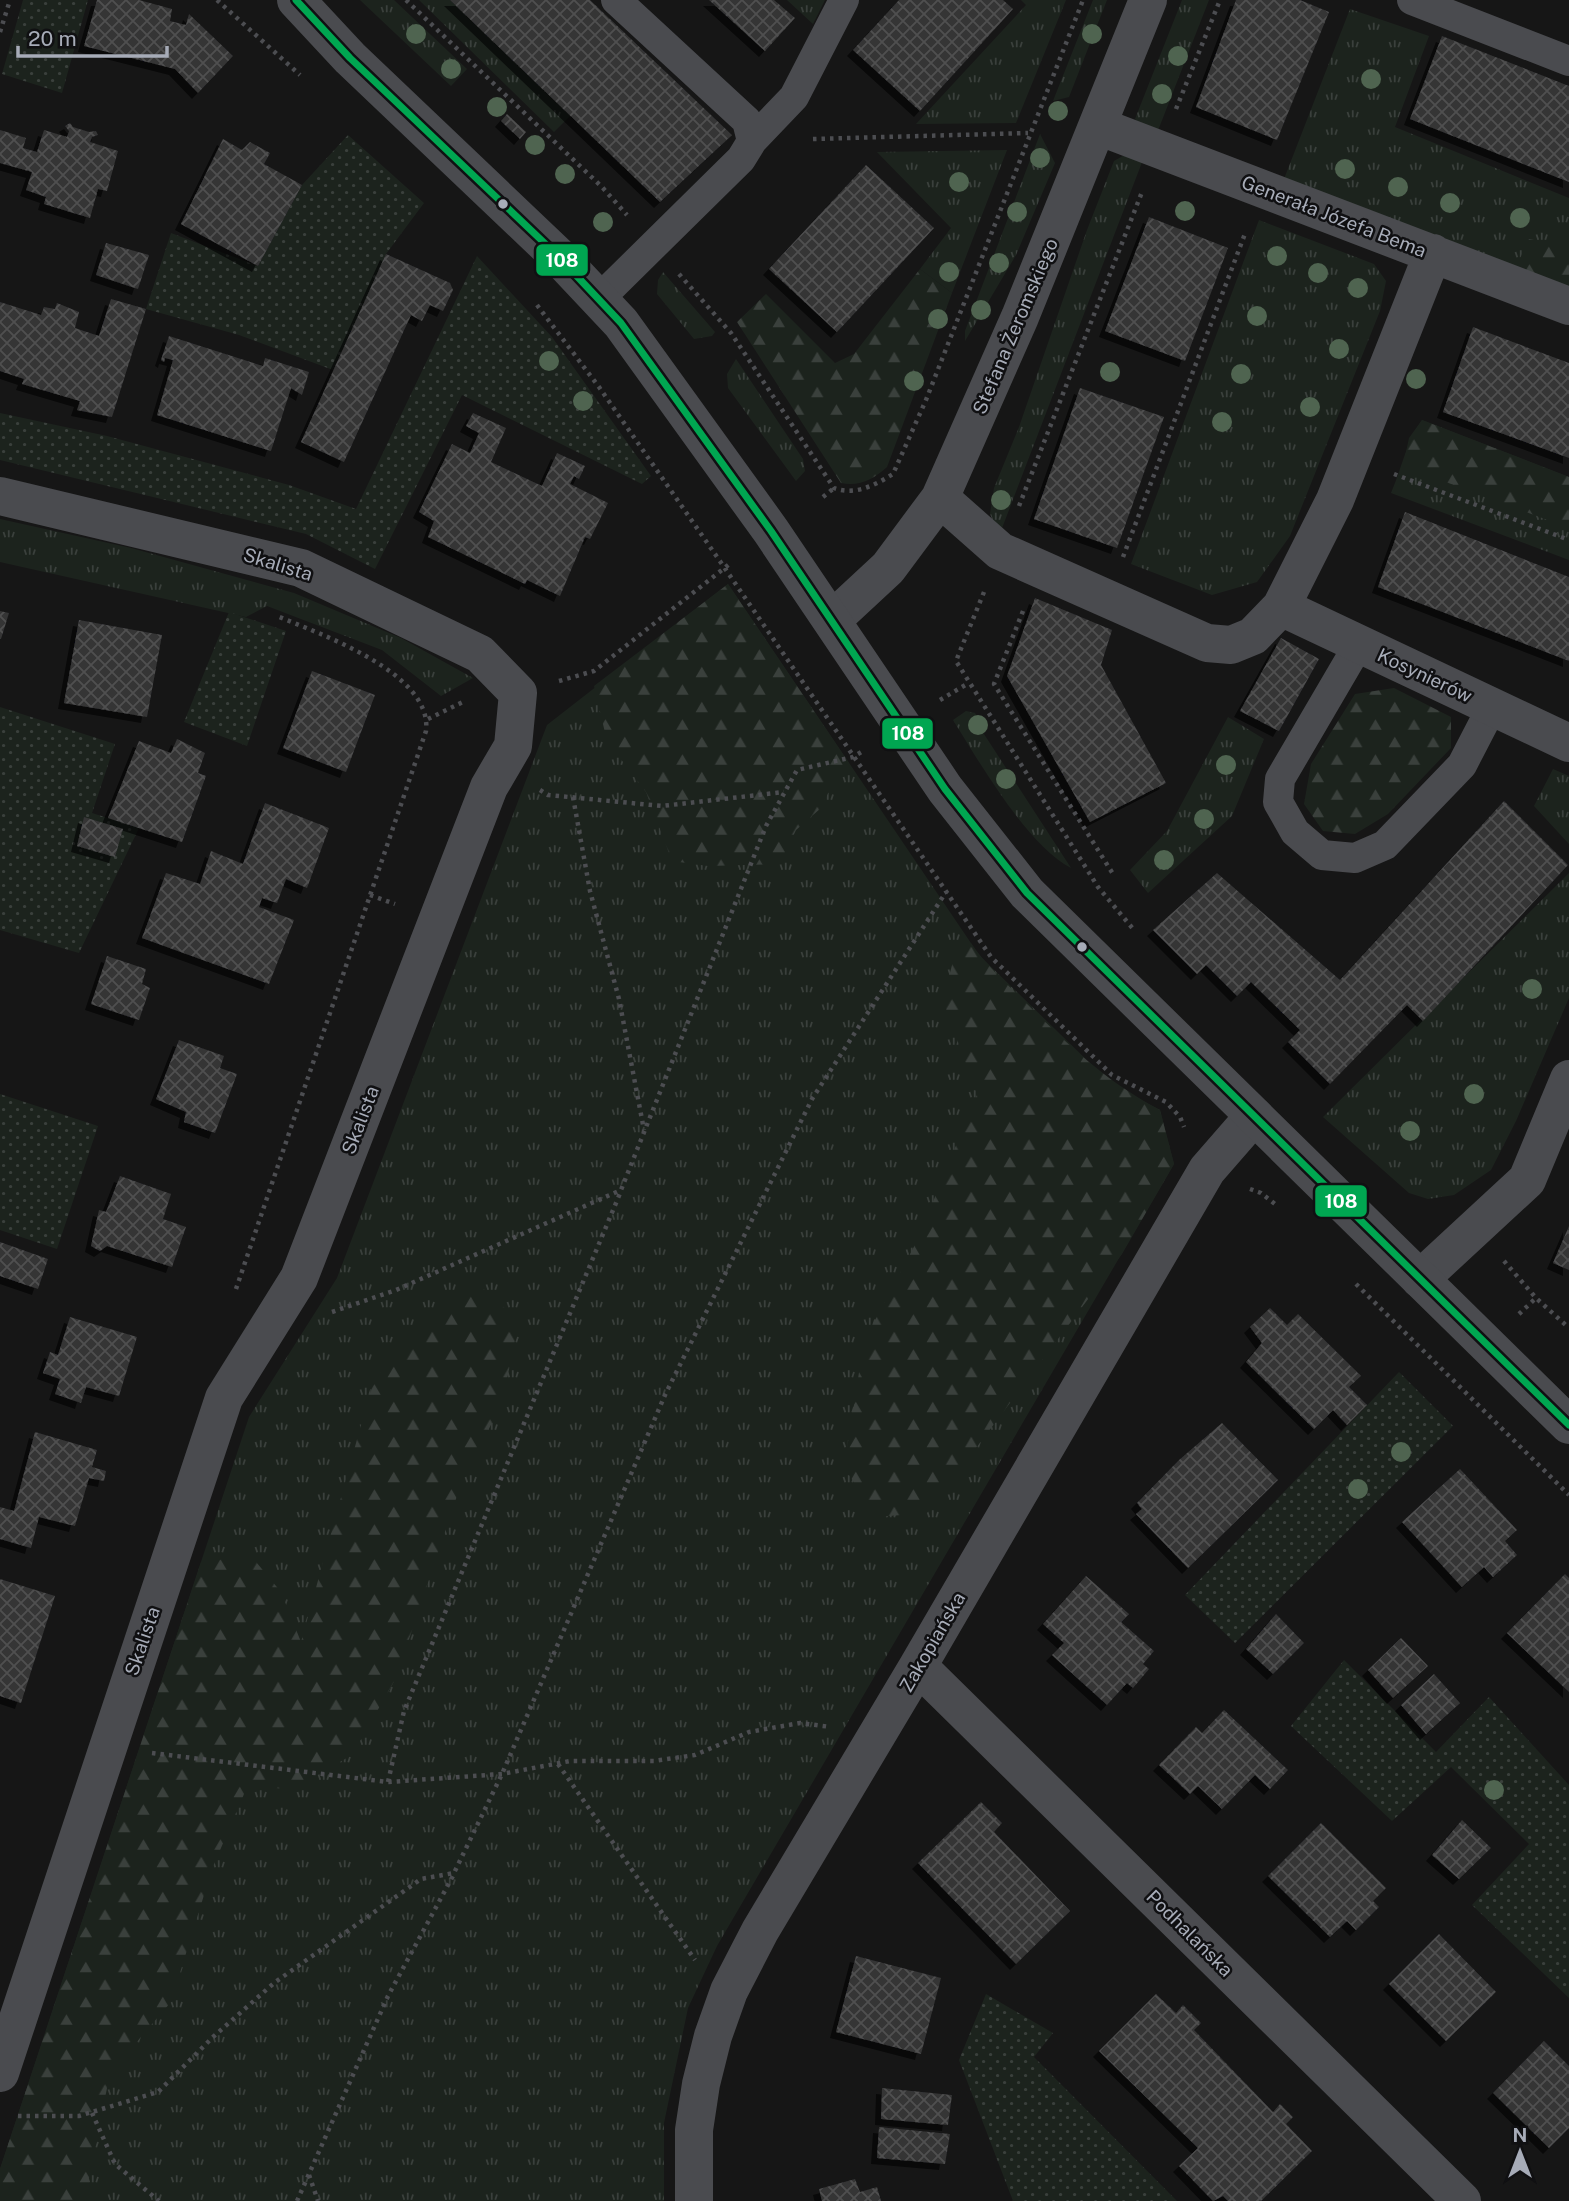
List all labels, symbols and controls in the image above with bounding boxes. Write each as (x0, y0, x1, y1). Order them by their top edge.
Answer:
scale bar (18, 14, 166, 58)
text: 20 m (28, 26, 77, 51)
street label: Generała Józefa Bema (1239, 171, 1429, 261)
unlabelled marker (496, 197, 510, 211)
street label: Stefana Żeromskiego (968, 235, 1062, 417)
line badge: 108 (535, 243, 589, 277)
text: 108 (545, 249, 579, 271)
street label: Skalista (241, 543, 315, 585)
street label: Kosynierów (1374, 643, 1476, 707)
line badge: 108 (881, 717, 934, 750)
text: 108 (891, 722, 925, 744)
unlabelled marker (1075, 940, 1089, 954)
street label: Skalista (337, 1083, 383, 1157)
line badge: 108 (1314, 1184, 1368, 1218)
text: 108 (1324, 1190, 1358, 1212)
street label: Zakopiańska (895, 1588, 969, 1696)
street label: Skalista (120, 1604, 164, 1678)
street label: Podhalańska (1142, 1885, 1238, 1981)
north arrow (1485, 2117, 1555, 2187)
text: N (1513, 2124, 1527, 2146)

